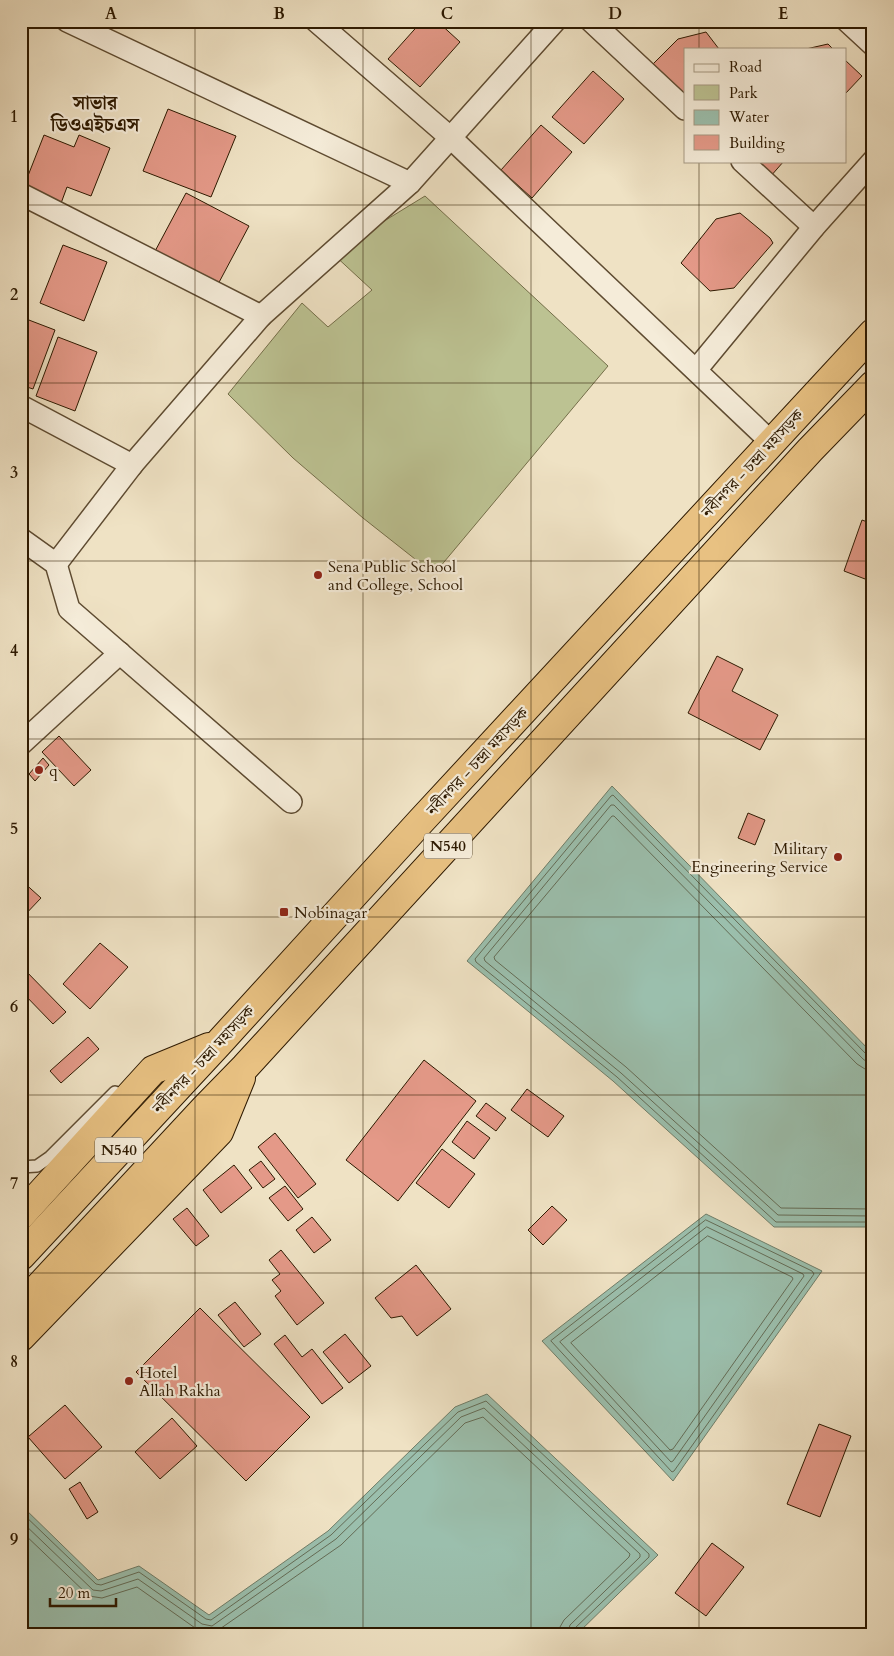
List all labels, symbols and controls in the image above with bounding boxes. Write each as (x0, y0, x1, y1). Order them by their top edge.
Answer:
text: A (105, 3, 117, 25)
text: B (273, 3, 285, 25)
text: C (441, 3, 453, 25)
text: D (608, 3, 622, 25)
text: E (778, 3, 788, 25)
legend (684, 48, 846, 162)
text: Road (729, 57, 762, 77)
text: Park (729, 83, 758, 103)
district label: সাভার ডিওএইচএস (50, 90, 141, 138)
text: 1 (10, 106, 18, 128)
text: Water (728, 107, 770, 127)
text: Building (729, 133, 785, 153)
text: 2 (10, 284, 18, 306)
street label: নবীনগর - চন্দ্রা মহাসড়ক (696, 404, 809, 523)
text: 3 (10, 462, 18, 484)
place label: Sena Public School and College, School (328, 556, 463, 596)
marker: Sena Public School and College, School (312, 569, 324, 581)
text: 4 (10, 640, 18, 662)
street label: নবীনগর - চন্দ্রা মহাসড়ক (421, 702, 534, 821)
place label: q (49, 760, 58, 782)
marker: q (33, 764, 45, 776)
text: 5 (10, 818, 18, 840)
road number: N540 (424, 834, 472, 858)
place label: Military Engineering Service (691, 838, 829, 878)
marker: Military Engineering Service (832, 851, 844, 863)
place label: Nobinagar (294, 902, 367, 924)
marker: Nobinagar (278, 906, 290, 918)
text: 6 (10, 996, 18, 1018)
street label: নবীনগর - চন্দ্রা মহাসড়ক (147, 1000, 260, 1119)
road number: N540 (95, 1138, 143, 1162)
text: 7 (10, 1173, 18, 1195)
text: 8 (10, 1351, 18, 1373)
place label: Hotel Allah Rakha (139, 1362, 221, 1402)
marker: Hotel Allah Rakha (123, 1375, 135, 1387)
text: 9 (10, 1529, 18, 1551)
scale bar (50, 1576, 116, 1608)
text: 20 m (58, 1583, 90, 1603)

